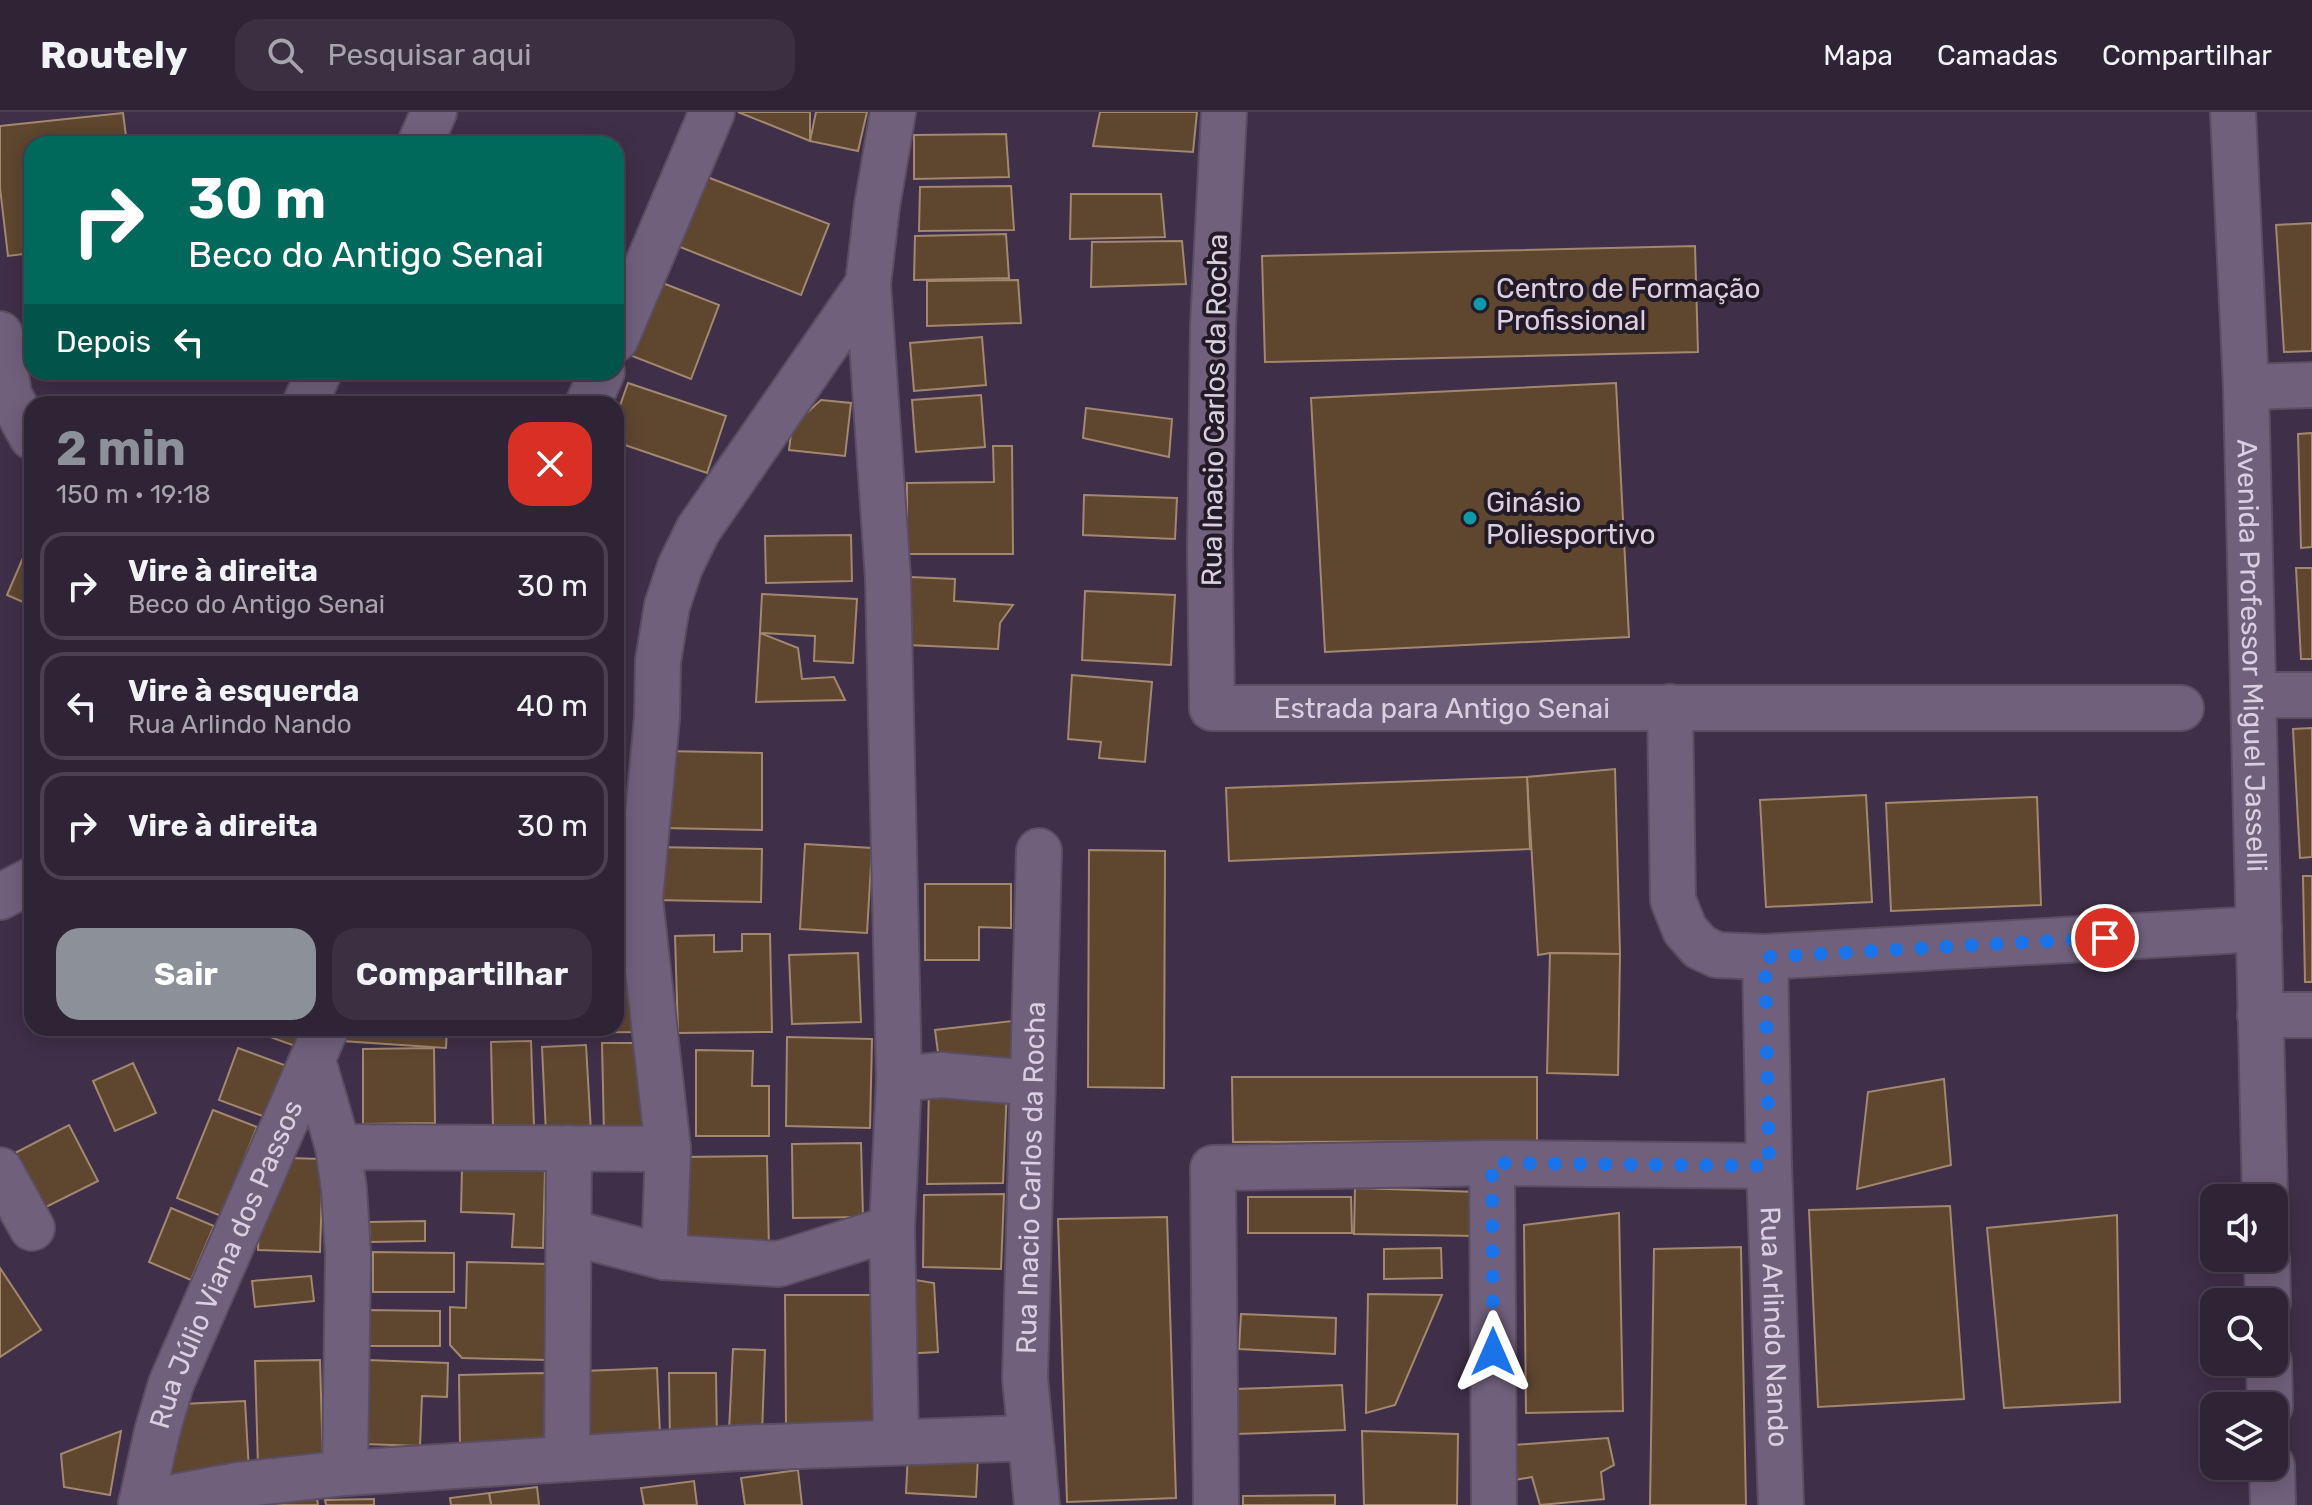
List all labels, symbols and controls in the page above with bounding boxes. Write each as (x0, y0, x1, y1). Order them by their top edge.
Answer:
search box (235, 19, 795, 91)
text: Routely (40, 32, 187, 78)
icon: search (263, 33, 307, 77)
text: Pesquisar aqui (327, 37, 532, 73)
text: Mapa (1823, 39, 1893, 72)
text: Camadas (1937, 39, 2058, 72)
text: Compartilhar (2102, 39, 2272, 72)
text: 30 m (188, 166, 326, 232)
icon: right (56, 168, 160, 272)
text: Beco do Antigo Senai (188, 233, 544, 276)
street label: Rua Inacio Carlos da Rocha (1195, 233, 1234, 587)
place label: Centro de Formação Profissional (1496, 272, 1761, 337)
marker: Centro de Formação Profissional (1471, 295, 1489, 313)
icon: left (167, 320, 211, 364)
text: Depois (56, 324, 151, 360)
text: 2 min (56, 420, 186, 477)
button: close (508, 422, 592, 506)
street label: Avenida Professor Miguel Jasselli (2230, 439, 2273, 873)
text: 150 m · 19:18 (56, 479, 211, 510)
place label: Ginásio Poliesportivo (1486, 486, 1656, 551)
marker: Ginásio Poliesportivo (1461, 509, 1479, 527)
text: Vire à direita (128, 553, 318, 589)
icon: right (60, 564, 104, 608)
text: 30 m (517, 568, 588, 604)
text: Beco do Antigo Senai (128, 589, 385, 620)
text: Vire à esquerda (128, 673, 359, 709)
icon: left (60, 684, 104, 728)
text: 40 m (516, 688, 588, 724)
street label: Estrada para Antigo Senai (1273, 692, 1610, 725)
text: Rua Arlindo Nando (128, 709, 352, 740)
icon: right (60, 804, 104, 848)
text: Vire à direita (128, 808, 318, 844)
text: 30 m (517, 808, 588, 844)
pin (2071, 904, 2139, 972)
icon: arrive (2083, 916, 2127, 960)
button: Sair (56, 928, 316, 1020)
button: Compartilhar (332, 928, 592, 1020)
street label: Rua Inacio Carlos da Rocha (1010, 1001, 1052, 1354)
street label: Rua Júlio Viana dos Passos (143, 1095, 310, 1432)
map controls (2200, 1184, 2288, 1480)
button: sound (2200, 1184, 2288, 1272)
street label: Rua Arlindo Nando (1753, 1206, 1795, 1448)
button: search (2200, 1288, 2288, 1376)
position arrow (1451, 1310, 1535, 1394)
button: layers (2200, 1392, 2288, 1480)

